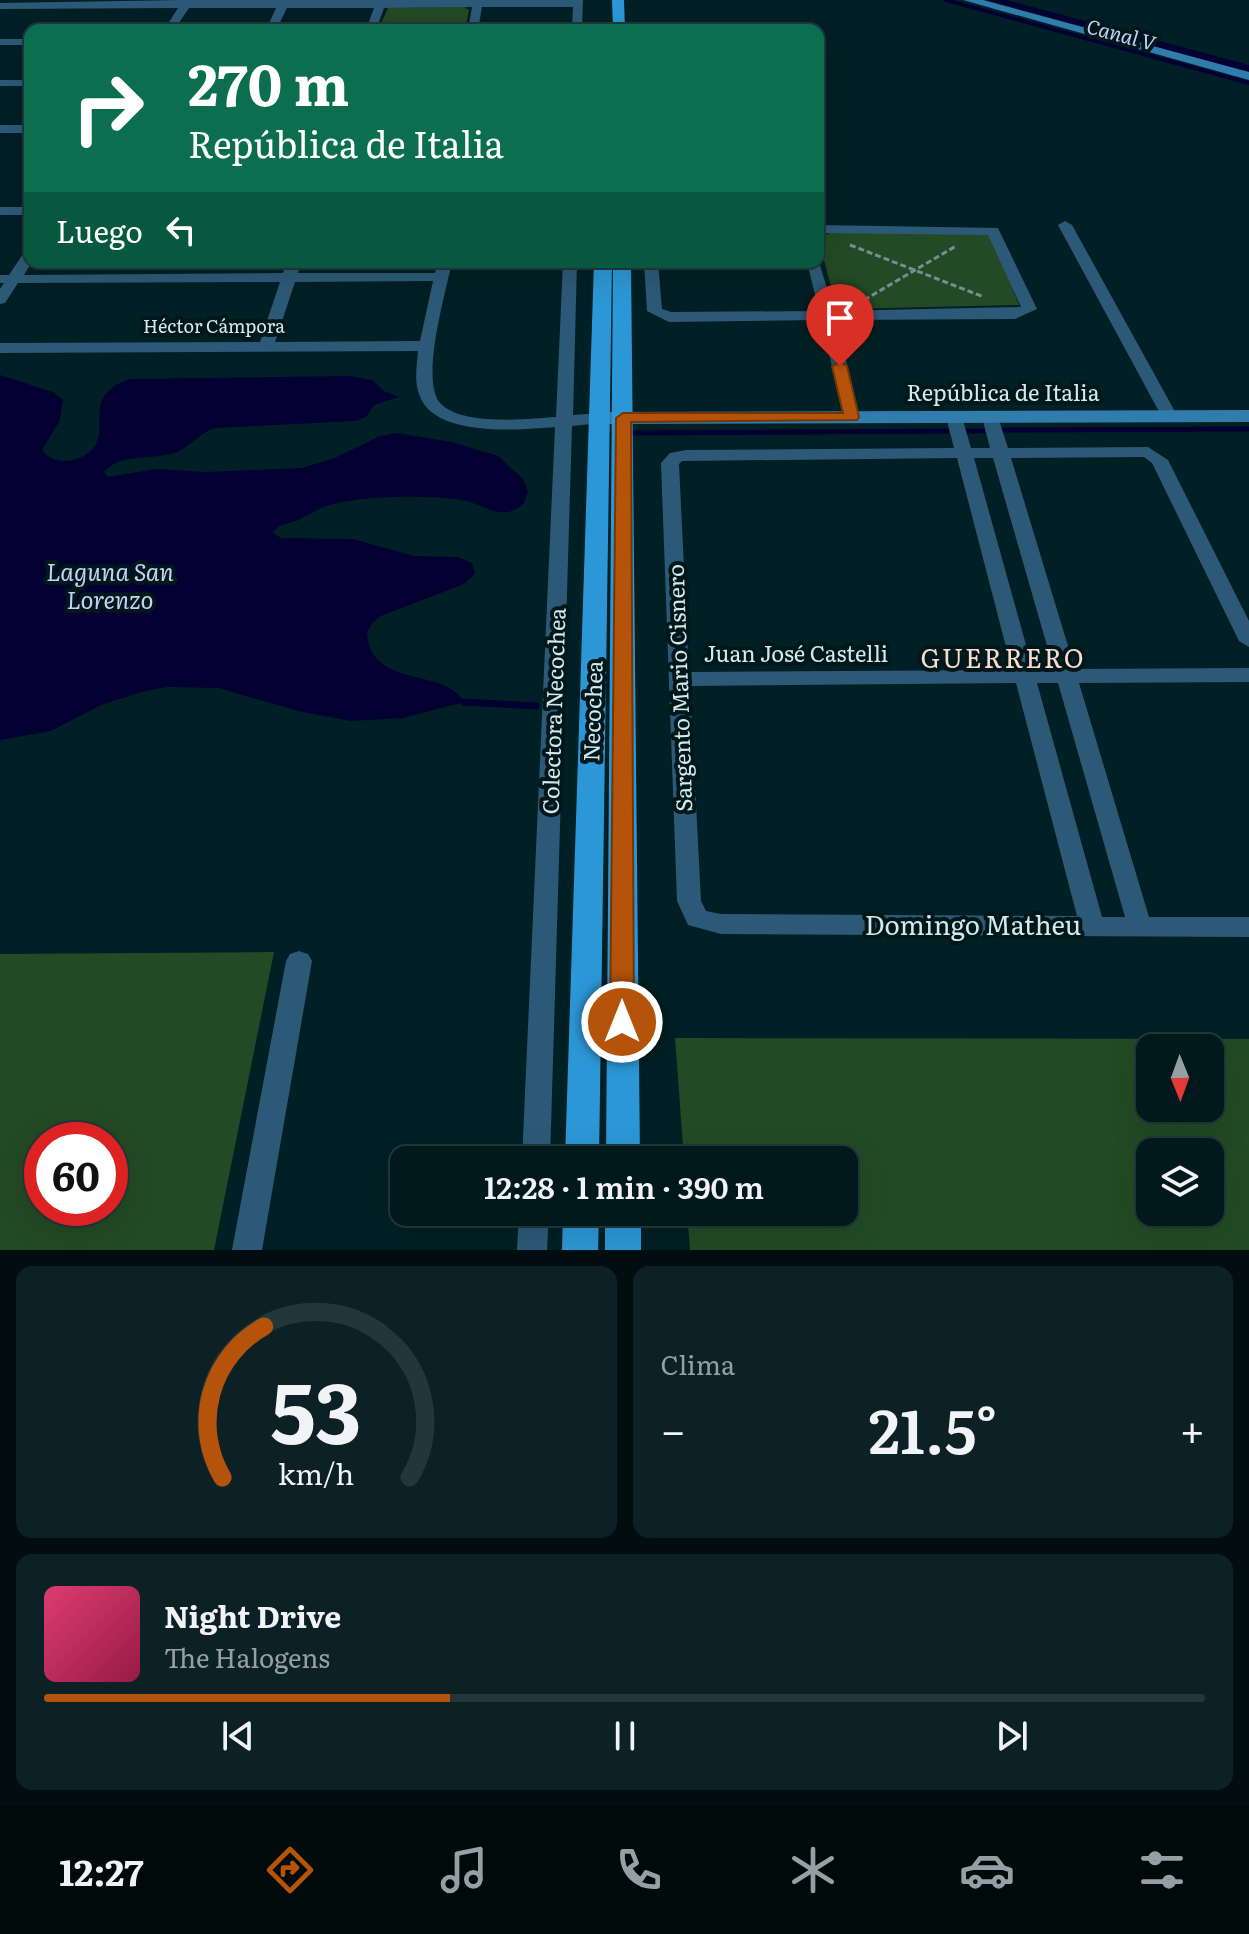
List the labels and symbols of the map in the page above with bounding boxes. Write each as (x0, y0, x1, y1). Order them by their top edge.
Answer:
water label: Canal V (1084, 9, 1160, 57)
pin (806, 284, 874, 366)
street label: Héctor Cámpora (143, 312, 285, 339)
street label: República de Italia (906, 375, 1100, 408)
water label: Laguna San Lorenzo (46, 553, 174, 616)
street label: Sargento Mario Cisnero (658, 564, 699, 812)
street label: Colectora Necochea (532, 607, 573, 815)
street label: Juan José Castelli (704, 636, 888, 669)
district label: GUERRERO (920, 637, 1086, 676)
street label: Necochea (573, 660, 610, 762)
street label: Domingo Matheu (865, 904, 1081, 943)
position arrow (580, 980, 664, 1064)
north arrow (1136, 1034, 1224, 1122)
speed limit sign: 60 (24, 1122, 128, 1226)

